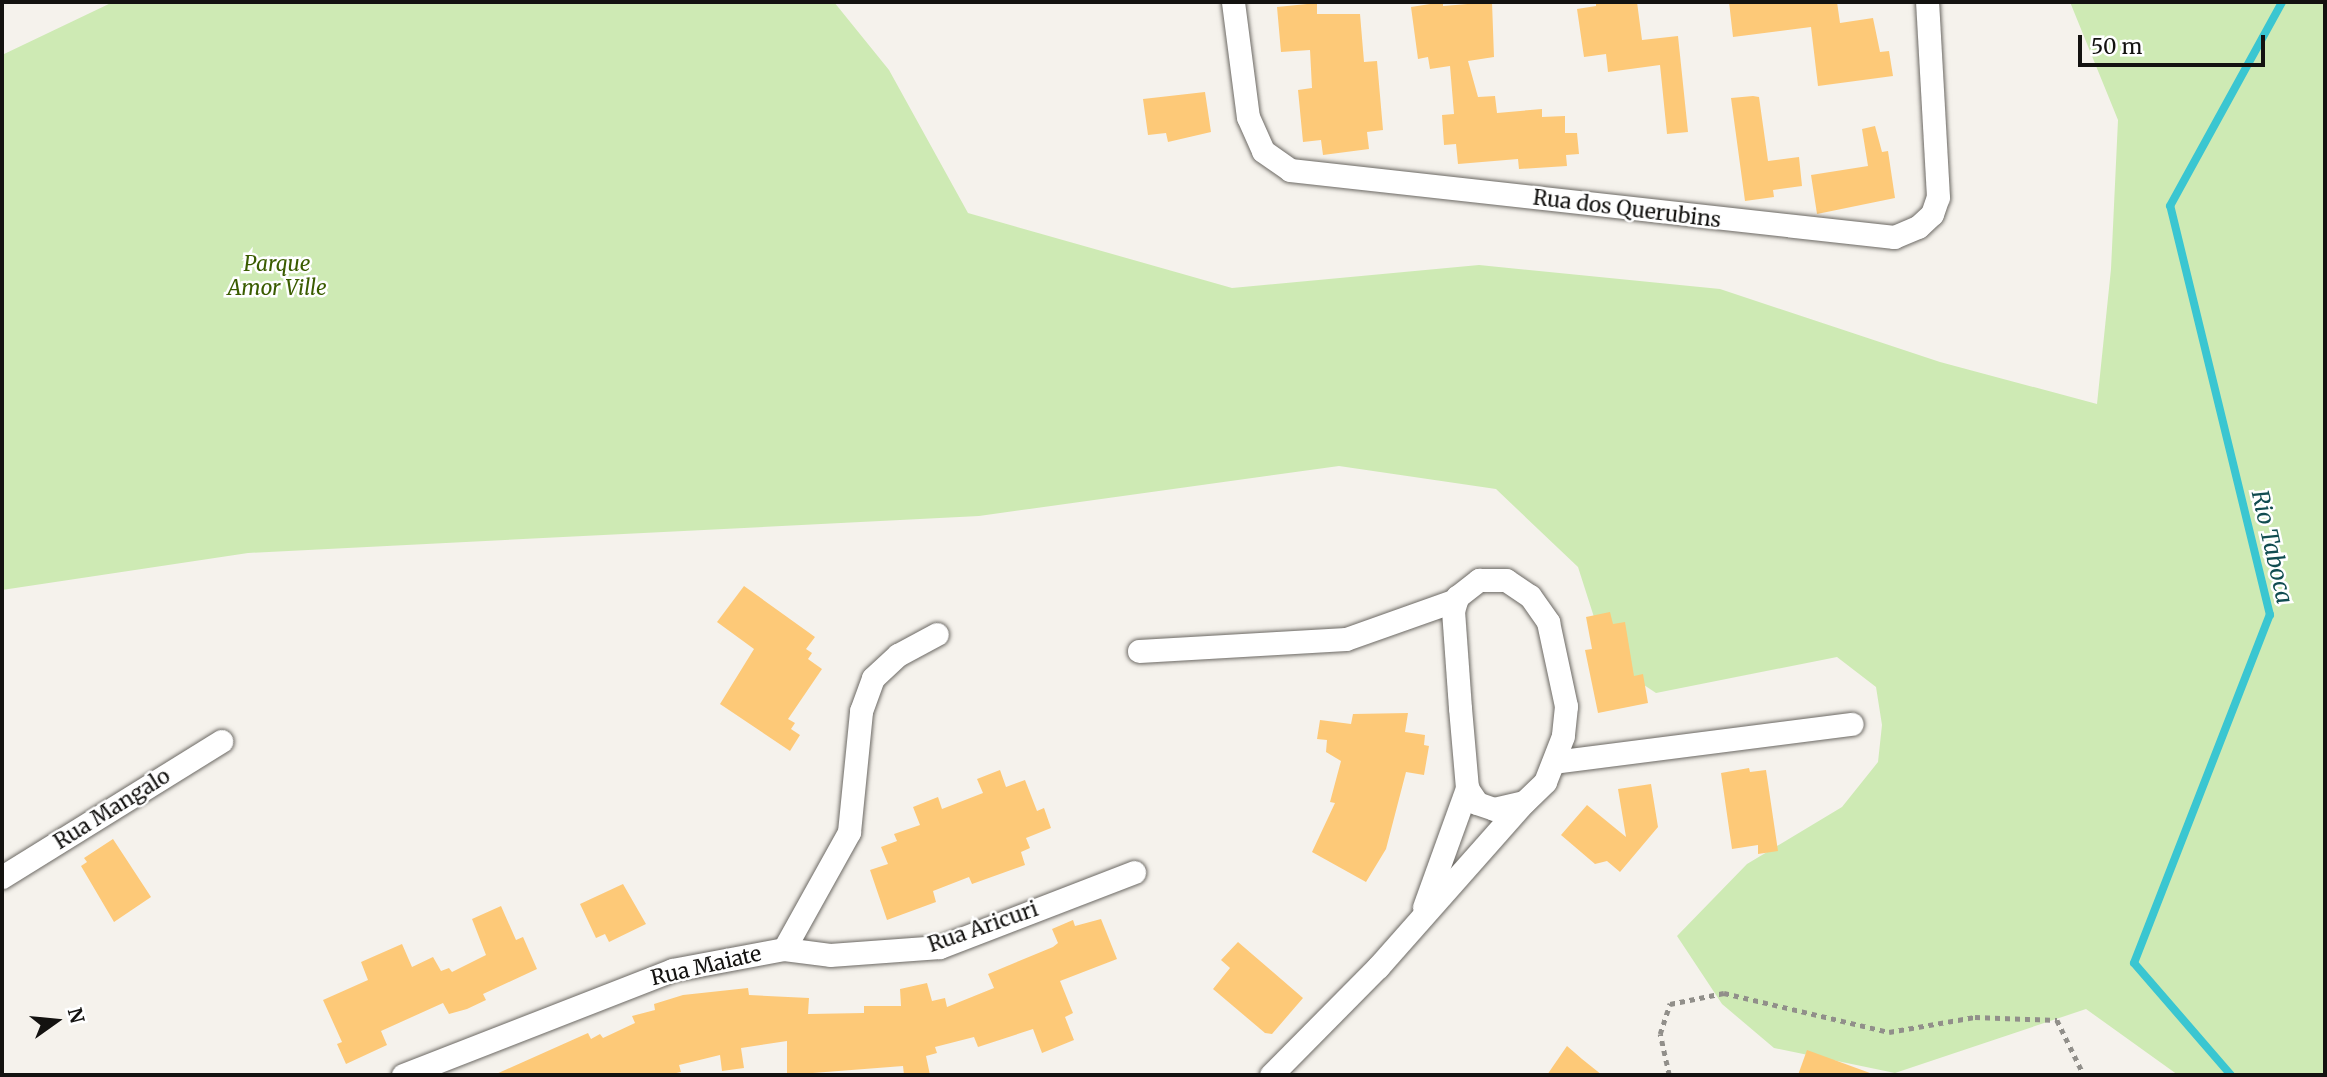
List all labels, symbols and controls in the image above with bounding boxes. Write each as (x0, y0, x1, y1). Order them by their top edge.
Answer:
scale bar (2082, 21, 2269, 65)
text: 50 m (2091, 33, 2142, 60)
street label: Rua dos Querubins (1531, 185, 1723, 233)
park label: Parque Amor Ville (227, 251, 327, 301)
water label: Rio Taboca (2246, 488, 2298, 606)
street label: Rua Mangalo (49, 763, 175, 855)
street label: Rua Aricuri (925, 896, 1041, 958)
street label: Rua Maiate (648, 941, 764, 991)
north arrow (21, 986, 91, 1056)
text: N (63, 1005, 90, 1026)

